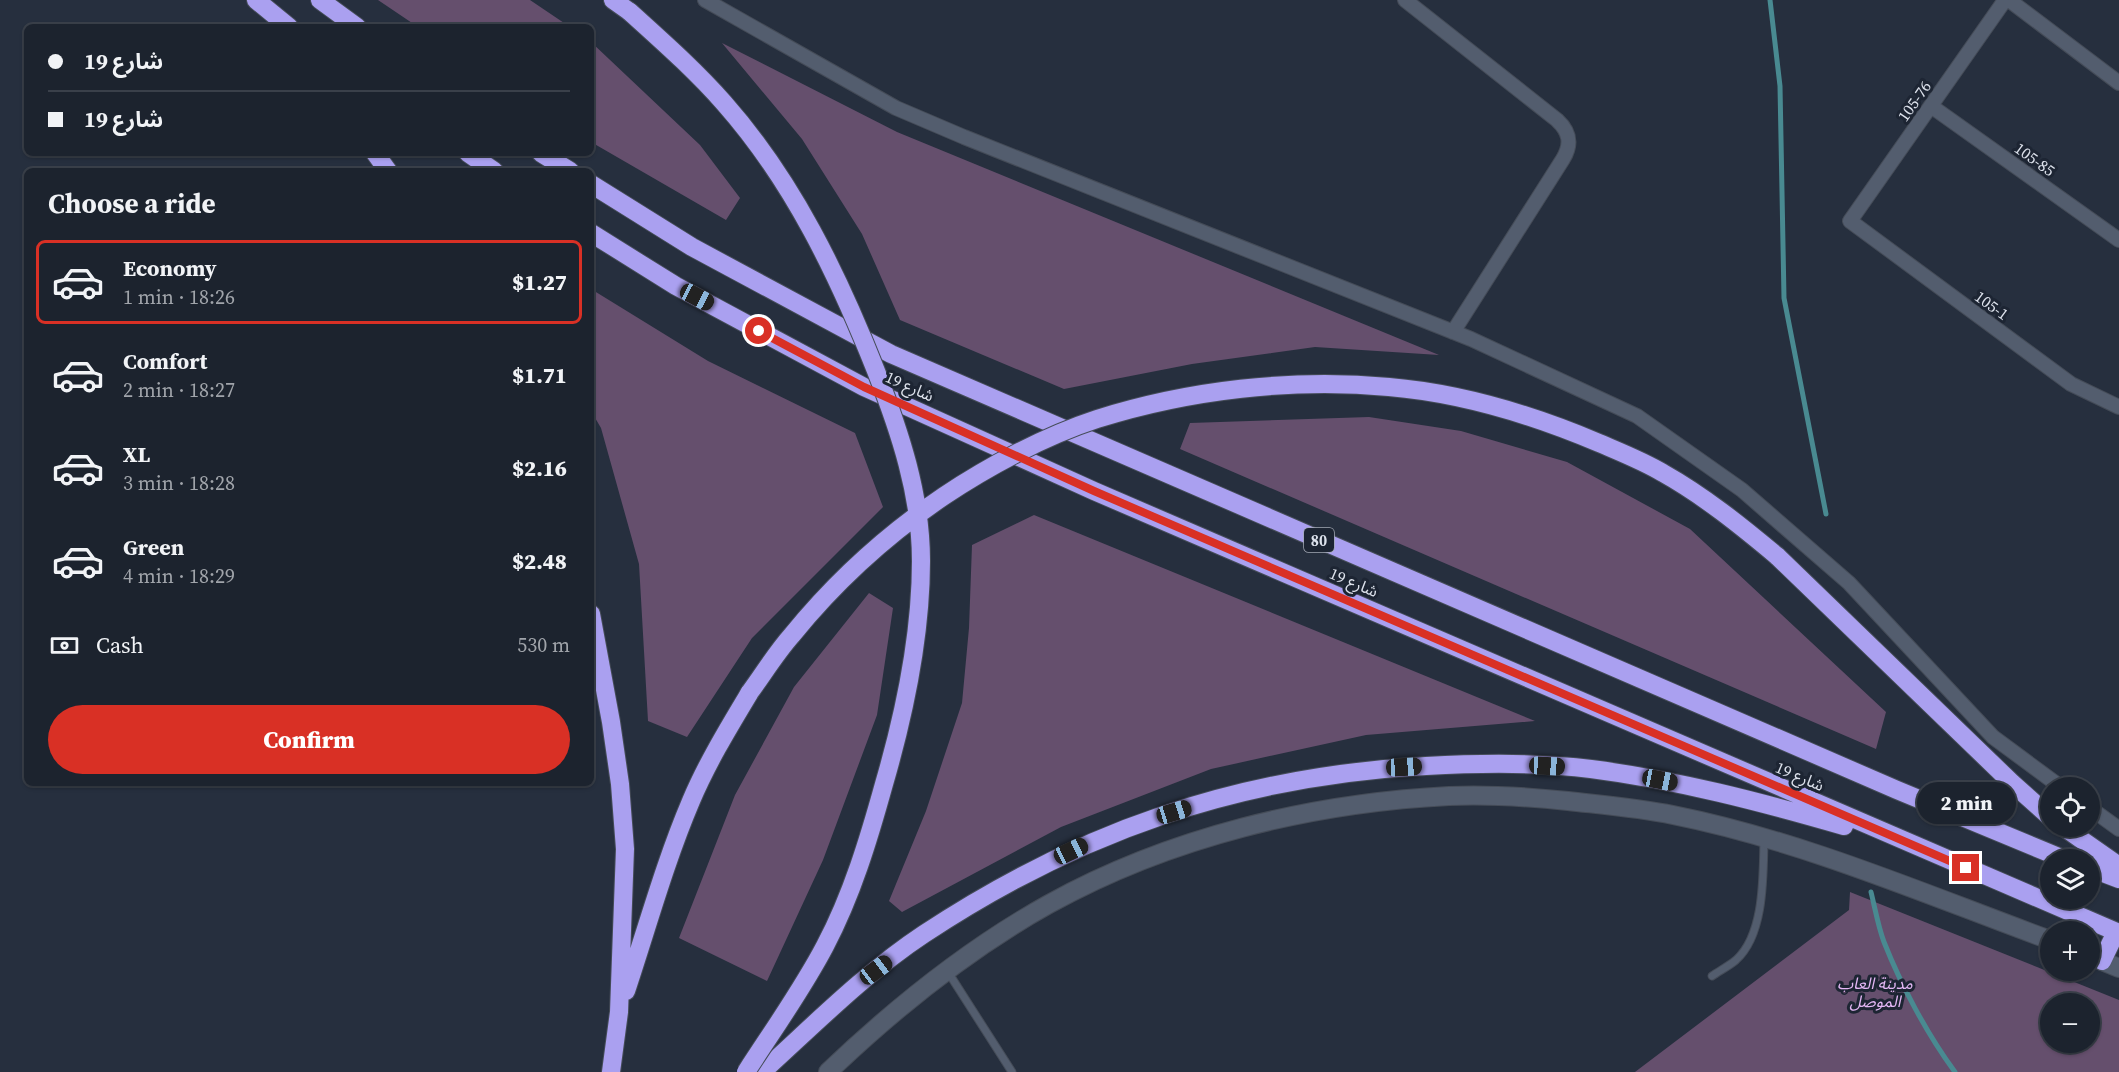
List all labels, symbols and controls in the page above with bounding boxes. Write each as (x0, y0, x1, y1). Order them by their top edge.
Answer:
text: شارع 19 (84, 46, 163, 76)
street label: 105-76 (1892, 76, 1936, 126)
text: شارع 19 (84, 104, 163, 134)
street label: 105-85 (2010, 137, 2060, 181)
text: Choose a ride (48, 185, 216, 222)
text: Economy (123, 253, 217, 283)
icon: car (51, 255, 105, 309)
text: $1.27 (512, 267, 567, 297)
car (677, 281, 717, 313)
text: 1 min · 18:26 (123, 283, 235, 311)
street label: 105-1 (1971, 285, 2013, 325)
route start (745, 317, 772, 344)
text: Comfort (123, 346, 207, 376)
icon: car (51, 348, 105, 402)
text: $1.71 (512, 360, 567, 390)
street label: شارع 19 (881, 366, 938, 408)
text: 2 min · 18:27 (123, 376, 235, 404)
text: XL (123, 439, 150, 469)
icon: car (51, 441, 105, 495)
text: $2.16 (512, 453, 567, 483)
text: 3 min · 18:28 (123, 469, 235, 497)
road number: 80 (1304, 528, 1334, 552)
text: Green (123, 532, 184, 562)
icon: car (51, 534, 105, 588)
text: $2.48 (512, 546, 567, 576)
text: 4 min · 18:29 (123, 562, 235, 590)
street label: شارع 19 (1325, 562, 1382, 604)
icon: cash (48, 629, 81, 662)
text: Cash (96, 630, 144, 660)
text: 530 m (517, 631, 570, 659)
button: Confirm (48, 705, 570, 774)
car (1529, 756, 1565, 776)
street label: شارع 19 (1771, 756, 1828, 798)
car (1386, 757, 1422, 777)
car (1641, 768, 1679, 792)
map controls (2040, 777, 2100, 1053)
button: locate (2040, 777, 2100, 837)
callout: 2 min (1916, 781, 2016, 823)
text: 2 min (1940, 789, 1993, 817)
car (1154, 798, 1194, 826)
car (1051, 835, 1091, 867)
button: layers (2040, 849, 2100, 909)
route end (1952, 854, 1979, 881)
button: + (2040, 921, 2100, 981)
car (856, 952, 896, 988)
park label: مدينة العاب الموصل (1837, 972, 1913, 1012)
button: − (2040, 993, 2100, 1053)

